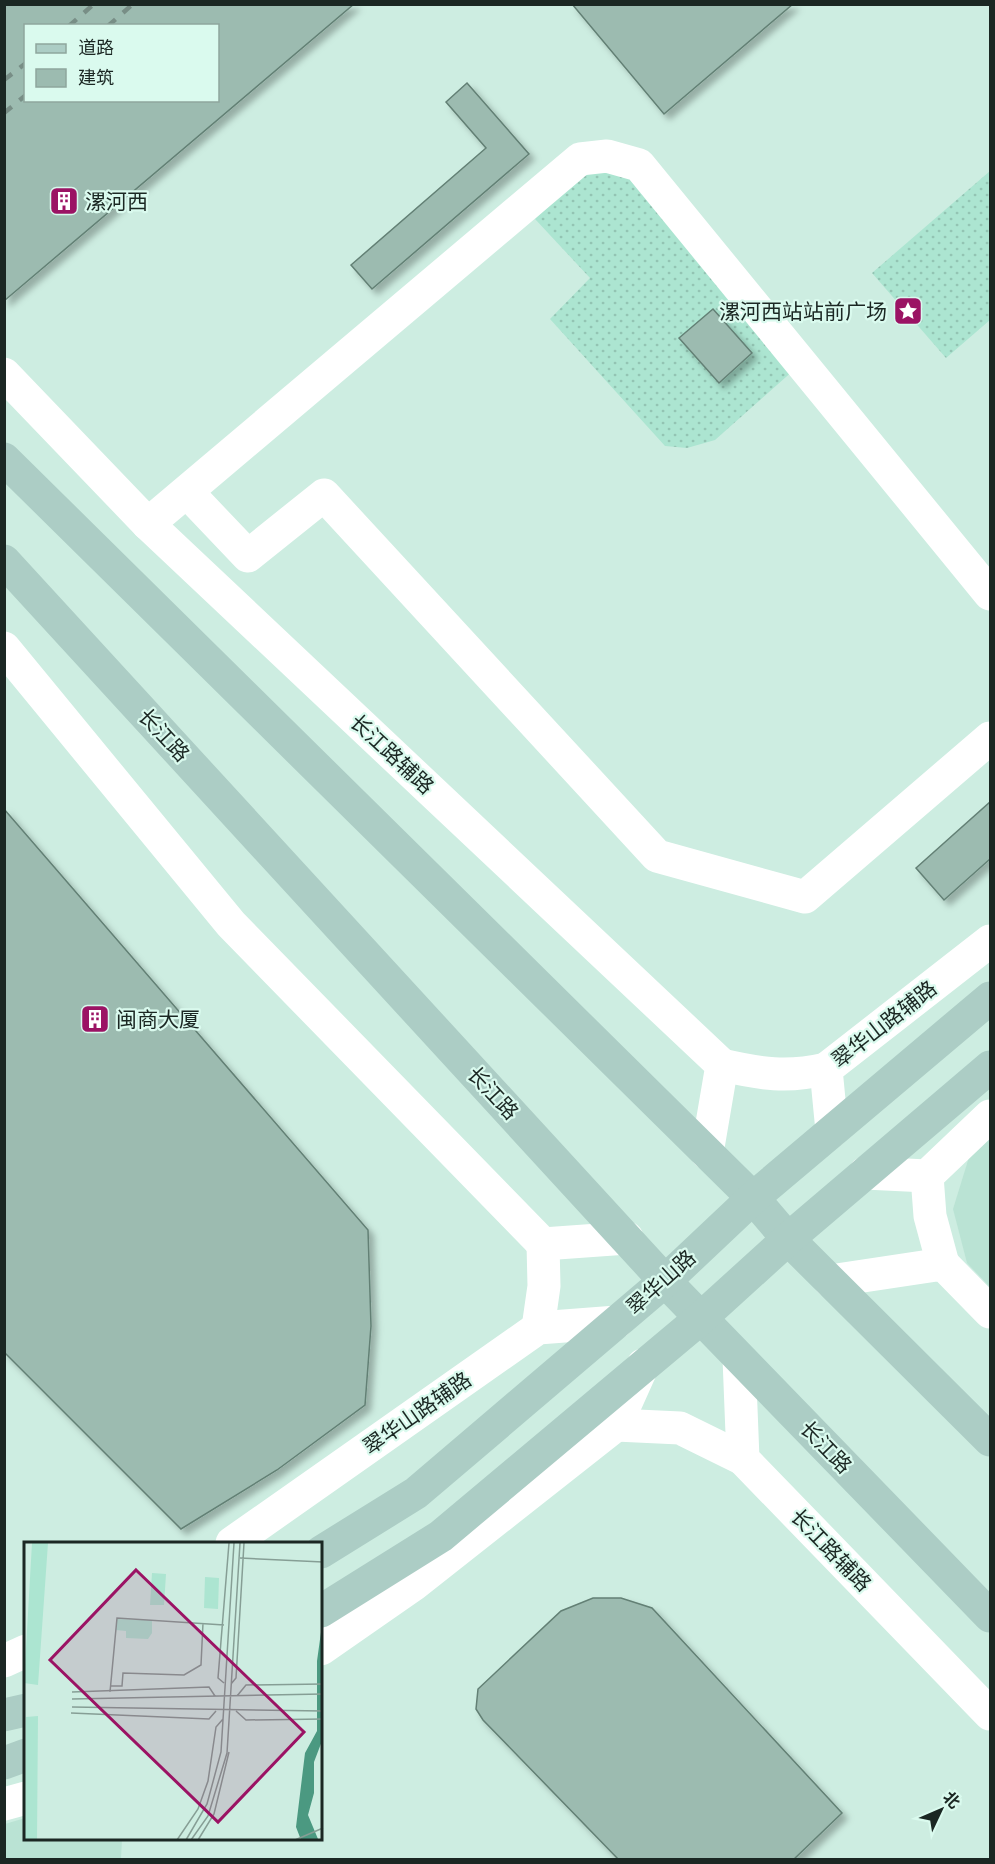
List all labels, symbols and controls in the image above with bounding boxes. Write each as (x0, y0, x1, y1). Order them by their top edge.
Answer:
legend (24, 24, 219, 102)
text: 道路 (78, 36, 114, 59)
text: 建筑 (78, 66, 114, 89)
building icon: 漯河西 (48, 185, 80, 217)
place label: 漯河西 (85, 188, 148, 215)
place icon: 漯河西站站前广场 (892, 295, 924, 327)
place label: 漯河西站站前广场 (719, 298, 887, 325)
street label: 长江路 (133, 703, 195, 767)
street label: 长江路辅路 (344, 708, 440, 800)
street label: 翠华山路辅路 (826, 975, 942, 1073)
building icon: 闽商大厦 (79, 1003, 111, 1035)
place label: 闽商大厦 (116, 1006, 200, 1033)
street label: 长江路 (462, 1061, 524, 1125)
street label: 翠华山路 (621, 1244, 701, 1320)
street label: 翠华山路辅路 (358, 1366, 476, 1460)
street label: 长江路 (794, 1415, 858, 1479)
street label: 长江路辅路 (785, 1503, 877, 1597)
inset map (24, 1542, 322, 1840)
north arrow (911, 1780, 971, 1840)
text: 北 (939, 1787, 965, 1812)

